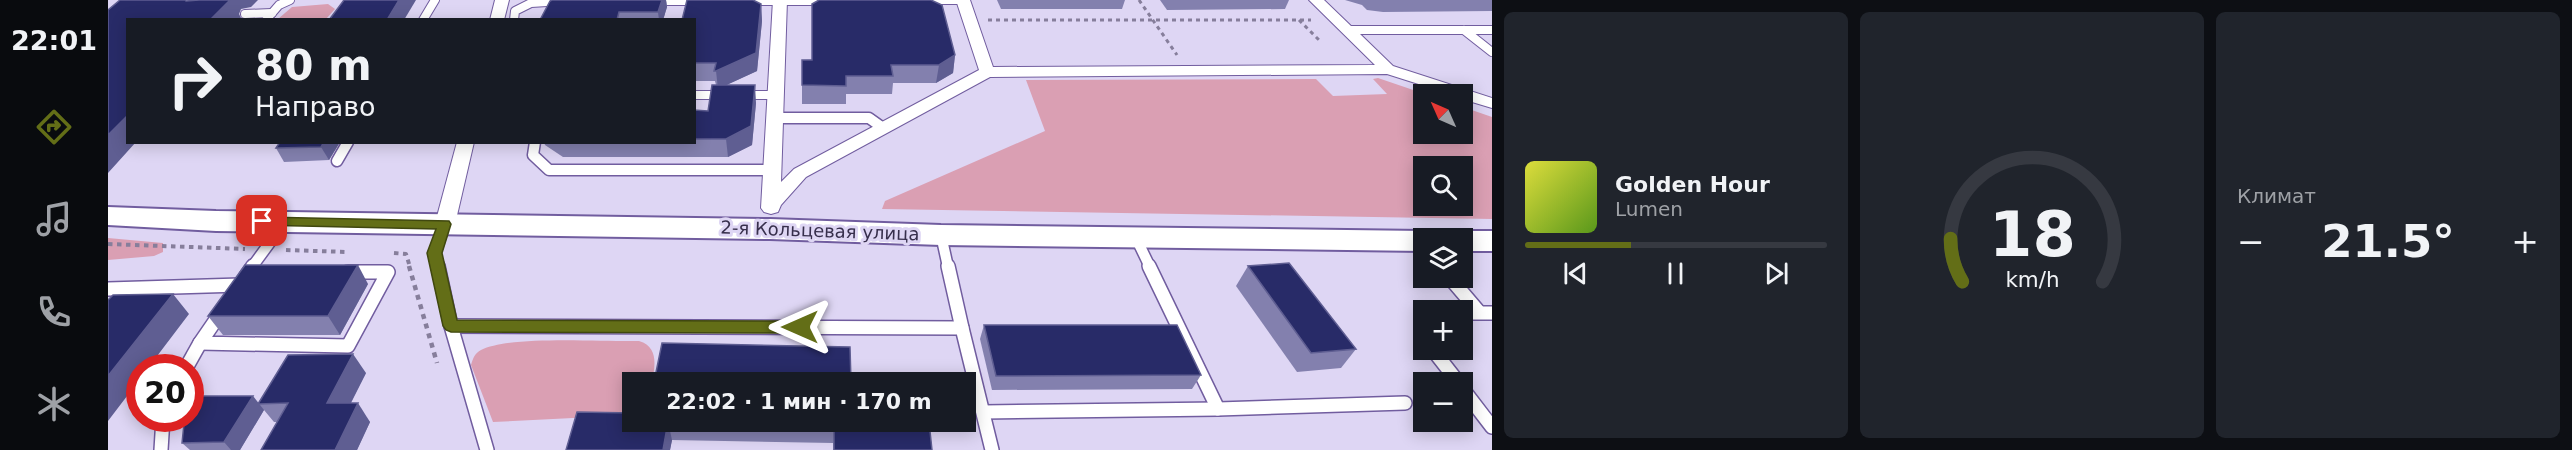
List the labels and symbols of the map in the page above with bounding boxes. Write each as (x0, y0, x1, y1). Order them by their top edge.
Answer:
north arrow (1413, 84, 1473, 144)
pin (236, 195, 287, 246)
street label: 2-я Кольцевая улица (720, 217, 920, 244)
position arrow (768, 295, 832, 359)
speed limit sign: 20 (126, 354, 204, 432)

